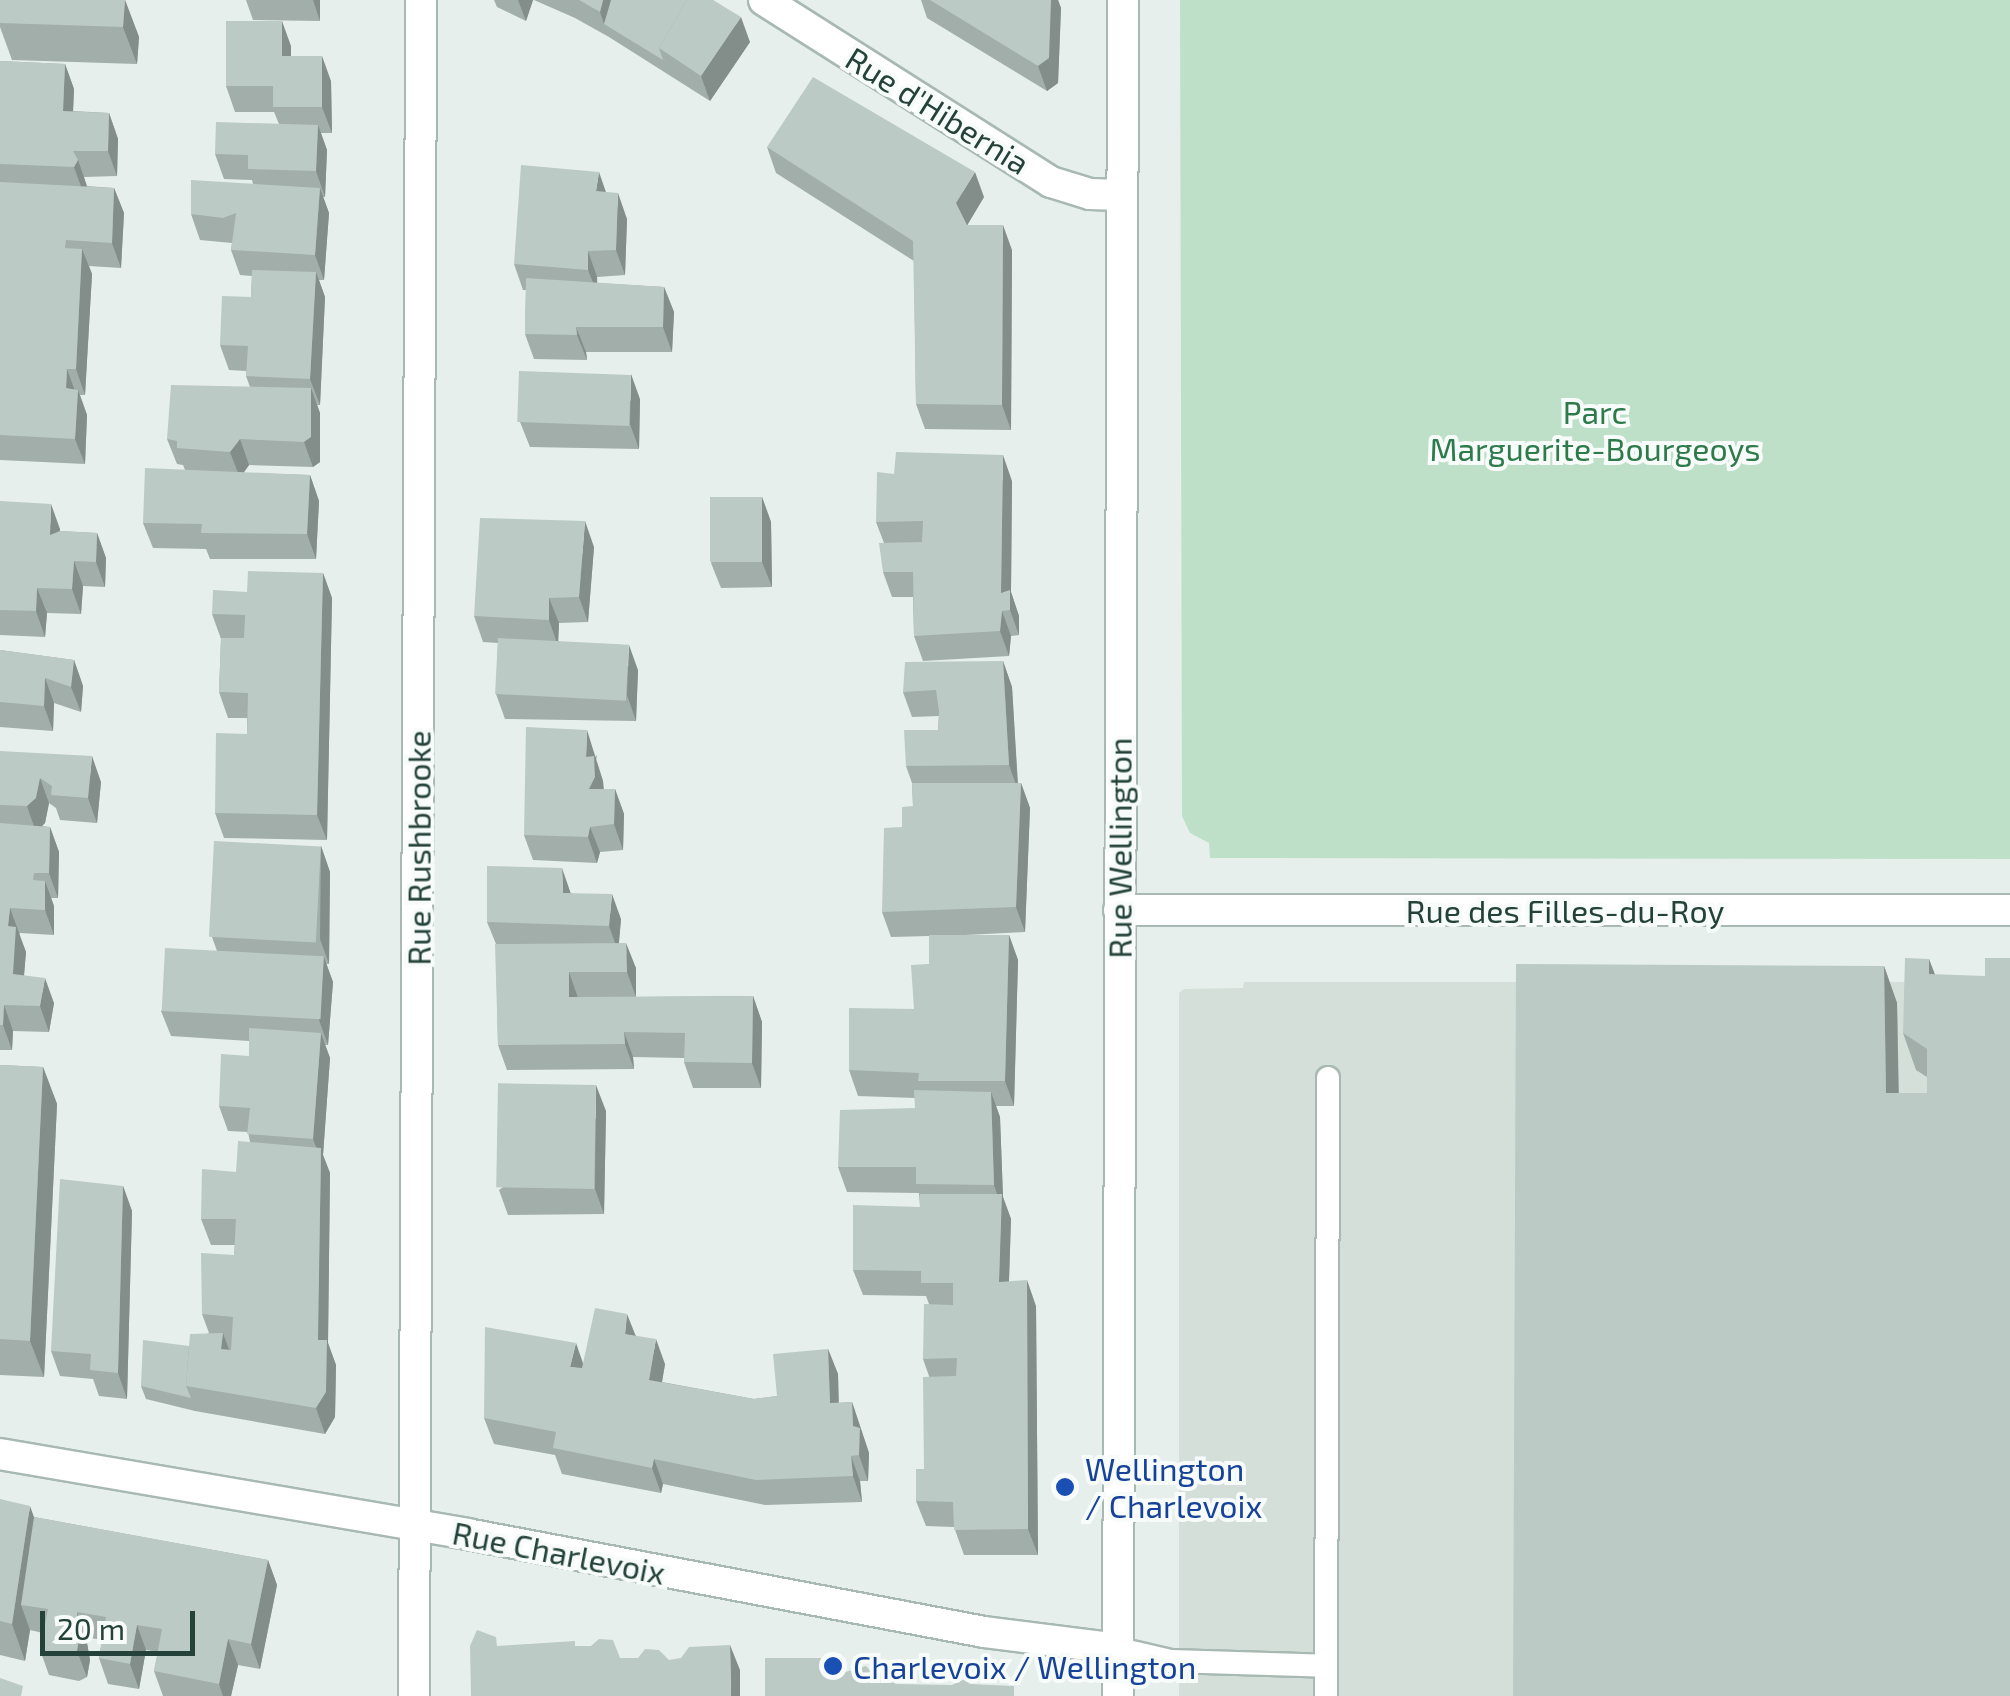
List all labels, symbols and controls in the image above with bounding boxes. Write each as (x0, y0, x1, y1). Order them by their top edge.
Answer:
street label: Rue d'Hibernia (839, 38, 1037, 182)
park label: Parc Marguerite-Bourgeoys (1429, 393, 1761, 468)
street label: Rue Rushbrooke (399, 730, 437, 966)
street label: Rue Wellington (1100, 737, 1138, 959)
street label: Rue des Filles-du-Roy (1406, 891, 1724, 929)
place label: Wellington / Charlevoix (1085, 1450, 1262, 1525)
marker: Wellington / Charlevoix (1054, 1476, 1076, 1498)
street label: Rue Charlevoix (449, 1513, 669, 1591)
scale bar (45, 1591, 200, 1653)
text: 20 m (57, 1610, 125, 1646)
place label: Charlevoix / Wellington (853, 1647, 1197, 1685)
marker: Charlevoix / Wellington (822, 1655, 844, 1677)

